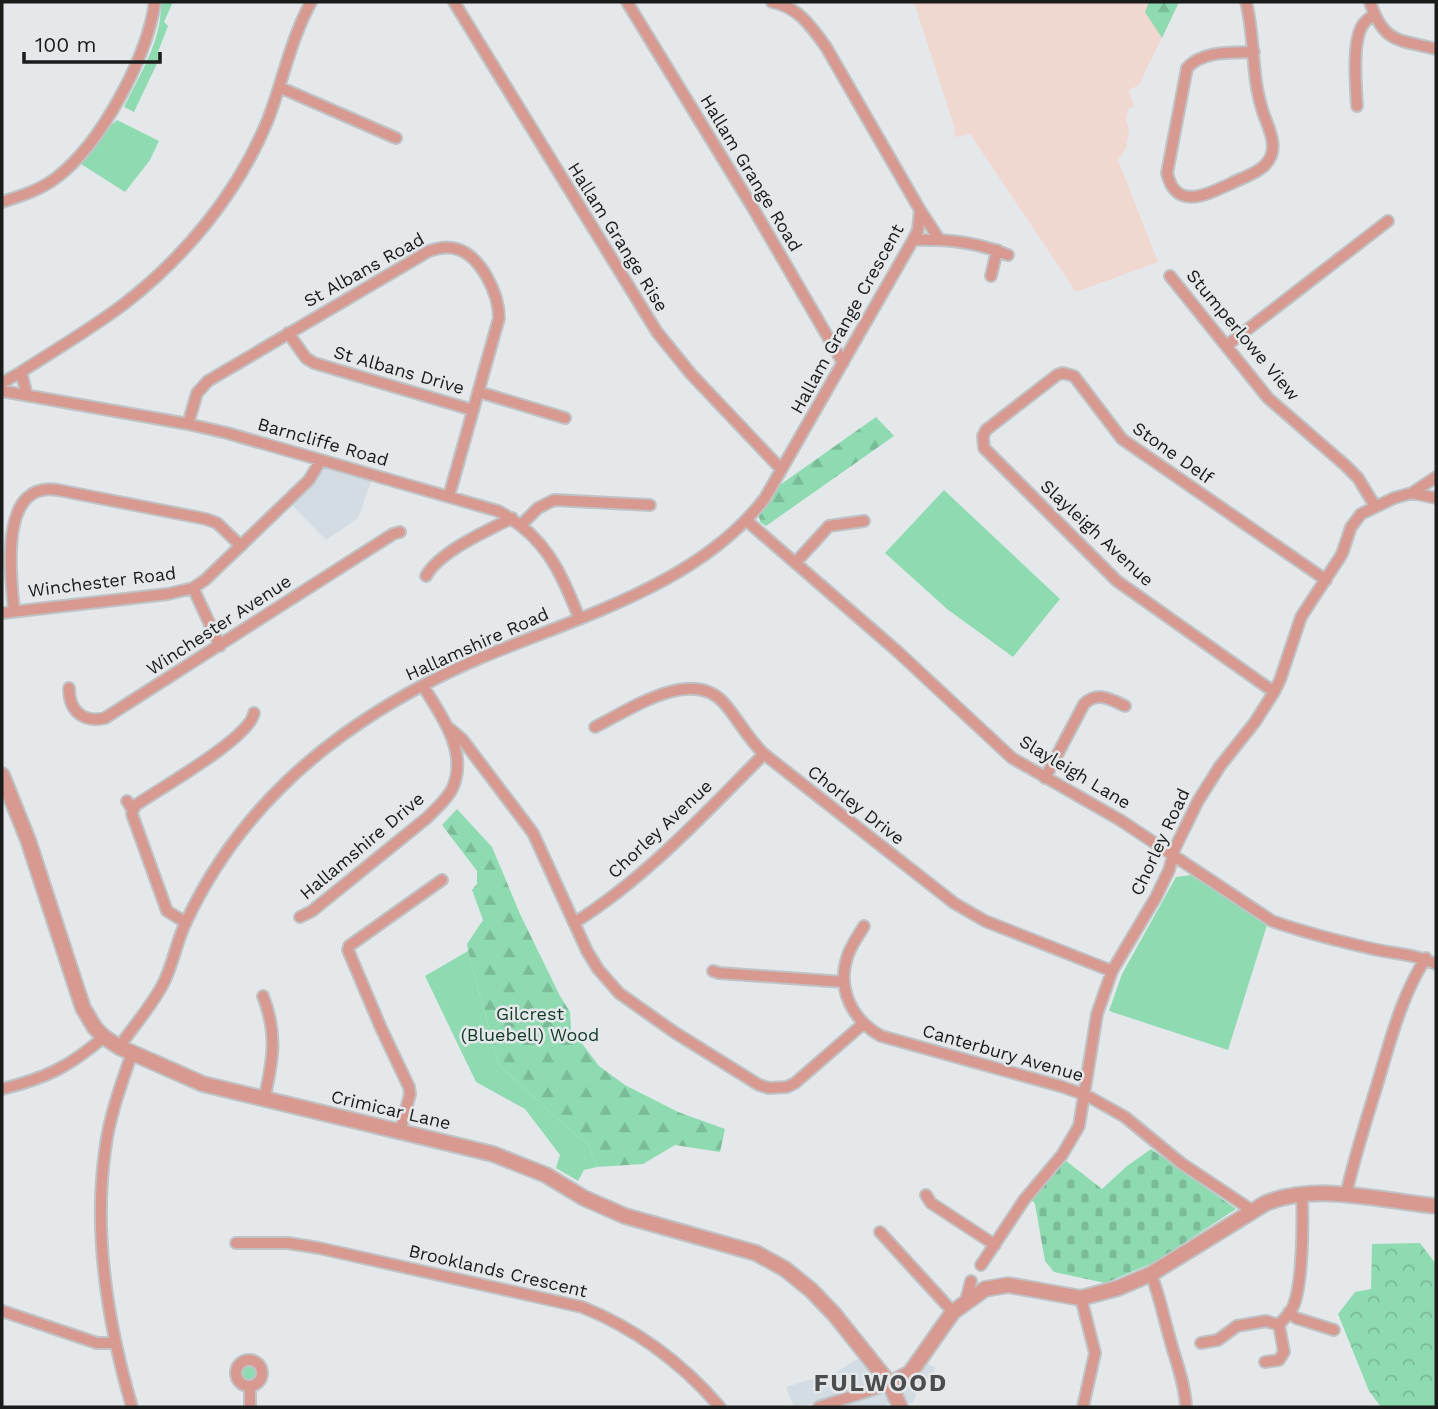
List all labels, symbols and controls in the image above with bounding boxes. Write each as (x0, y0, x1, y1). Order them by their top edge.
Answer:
scale bar (24, 21, 161, 65)
text: 100 m (35, 32, 97, 57)
street label: Hallam Grange Road (696, 90, 807, 255)
street label: Hallam Grange Rise (564, 158, 673, 315)
street label: Hallam Grange Crescent (786, 220, 908, 417)
street label: St Albans Road (300, 228, 427, 311)
street label: Stumperlowe View (1182, 265, 1304, 405)
street label: St Albans Drive (331, 341, 467, 398)
street label: Barncliffe Road (255, 413, 391, 470)
street label: Stone Delf (1129, 417, 1218, 488)
street label: Slayleigh Avenue (1037, 475, 1158, 590)
street label: Winchester Road (27, 562, 177, 601)
street label: Winchester Avenue (142, 570, 295, 679)
street label: Hallamshire Road (402, 603, 552, 685)
street label: Slayleigh Lane (1016, 730, 1135, 813)
street label: Chorley Drive (804, 760, 909, 849)
street label: Chorley Avenue (603, 775, 716, 882)
street label: Chorley Road (1126, 785, 1194, 899)
street label: Hallamshire Drive (295, 788, 428, 904)
park label: Gilcrest (Bluebell) Wood (461, 1003, 599, 1045)
street label: Canterbury Avenue (920, 1019, 1086, 1086)
street label: Crimicar Lane (329, 1086, 453, 1133)
street label: Brooklands Crescent (407, 1240, 590, 1301)
district label: FULWOOD (814, 1369, 948, 1397)

